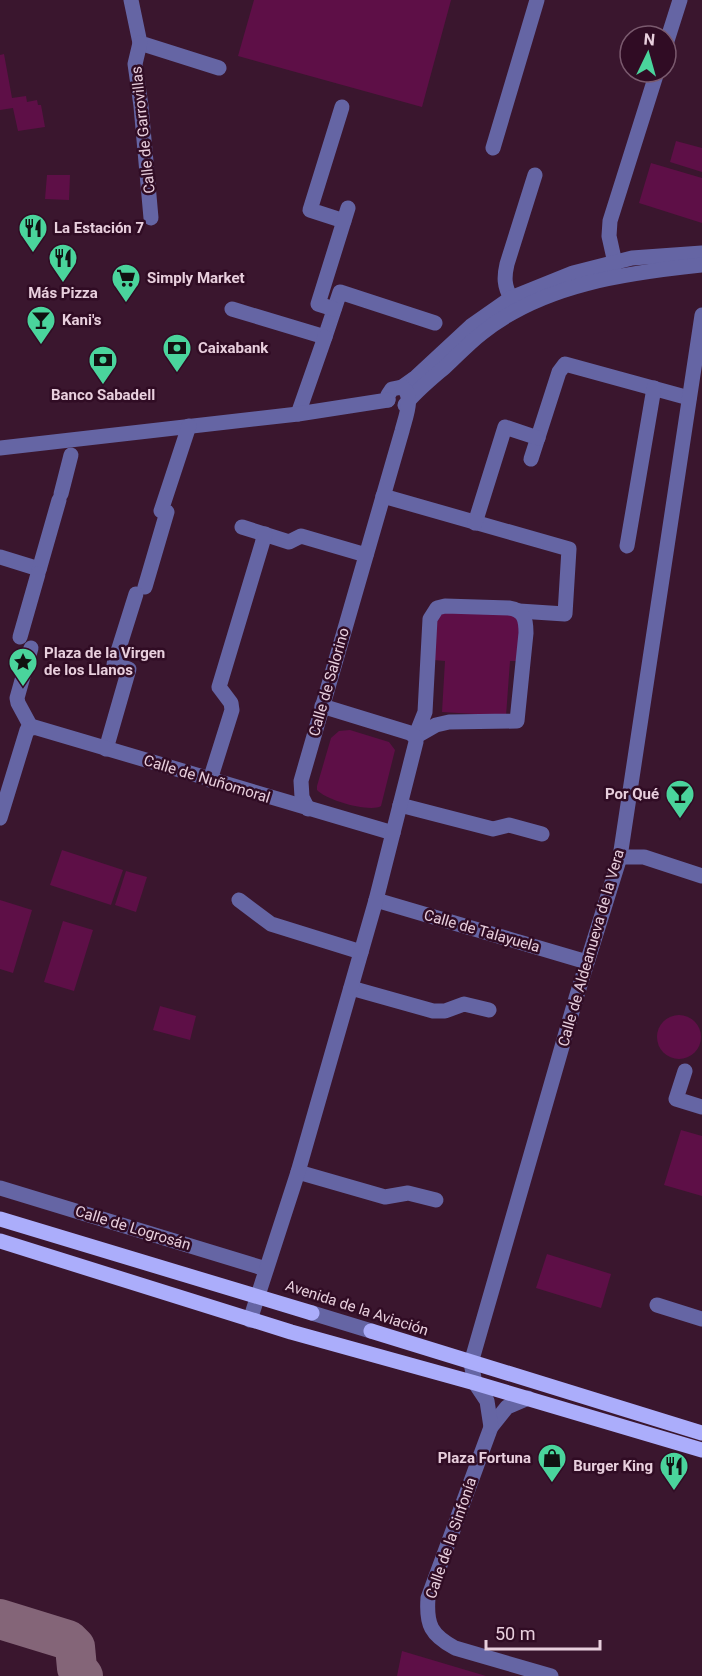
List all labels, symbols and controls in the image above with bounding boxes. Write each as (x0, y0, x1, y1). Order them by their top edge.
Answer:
north arrow (618, 24, 678, 84)
text: N (643, 30, 656, 50)
street label: Calle de Garrovillas (127, 65, 159, 195)
restaurant icon: La Estación 7 (17, 212, 49, 254)
place label: La Estación 7 (54, 219, 144, 237)
restaurant icon: Más Pizza (47, 242, 79, 284)
supermarket icon: Simply Market (110, 262, 142, 304)
place label: Simply Market (147, 269, 245, 287)
place label: Más Pizza (28, 284, 98, 302)
bar icon: Kani's (25, 304, 57, 346)
place label: Kani's (62, 311, 102, 329)
bank icon: Caixabank (161, 332, 193, 374)
place label: Caixabank (198, 339, 269, 357)
bank icon: Banco Sabadell (87, 344, 119, 386)
place label: Banco Sabadell (51, 386, 155, 404)
street label: Calle de Salorino (305, 626, 353, 738)
place label: Plaza de la Virgen de los Llanos (44, 644, 165, 679)
place icon: Plaza de la Virgen de los Llanos (7, 646, 39, 688)
street label: Calle de Nuñomoral (142, 751, 272, 807)
bar icon: Por Qué (664, 778, 696, 820)
place label: Por Qué (605, 785, 659, 803)
street label: Calle de Aldeanueva de la Vera (554, 847, 628, 1049)
street label: Calle de Talayuela (422, 906, 542, 956)
street label: Calle de Logrosán (73, 1202, 193, 1254)
street label: Avenida de la Aviación (283, 1276, 431, 1340)
shop icon: Plaza Fortuna (536, 1442, 568, 1484)
place label: Plaza Fortuna (438, 1449, 531, 1467)
restaurant icon: Burger King (658, 1450, 690, 1492)
place label: Burger King (573, 1457, 653, 1475)
street label: Calle de la Sinfonía (422, 1475, 480, 1601)
scale bar (486, 1613, 600, 1651)
text: 50 m (495, 1623, 535, 1644)

